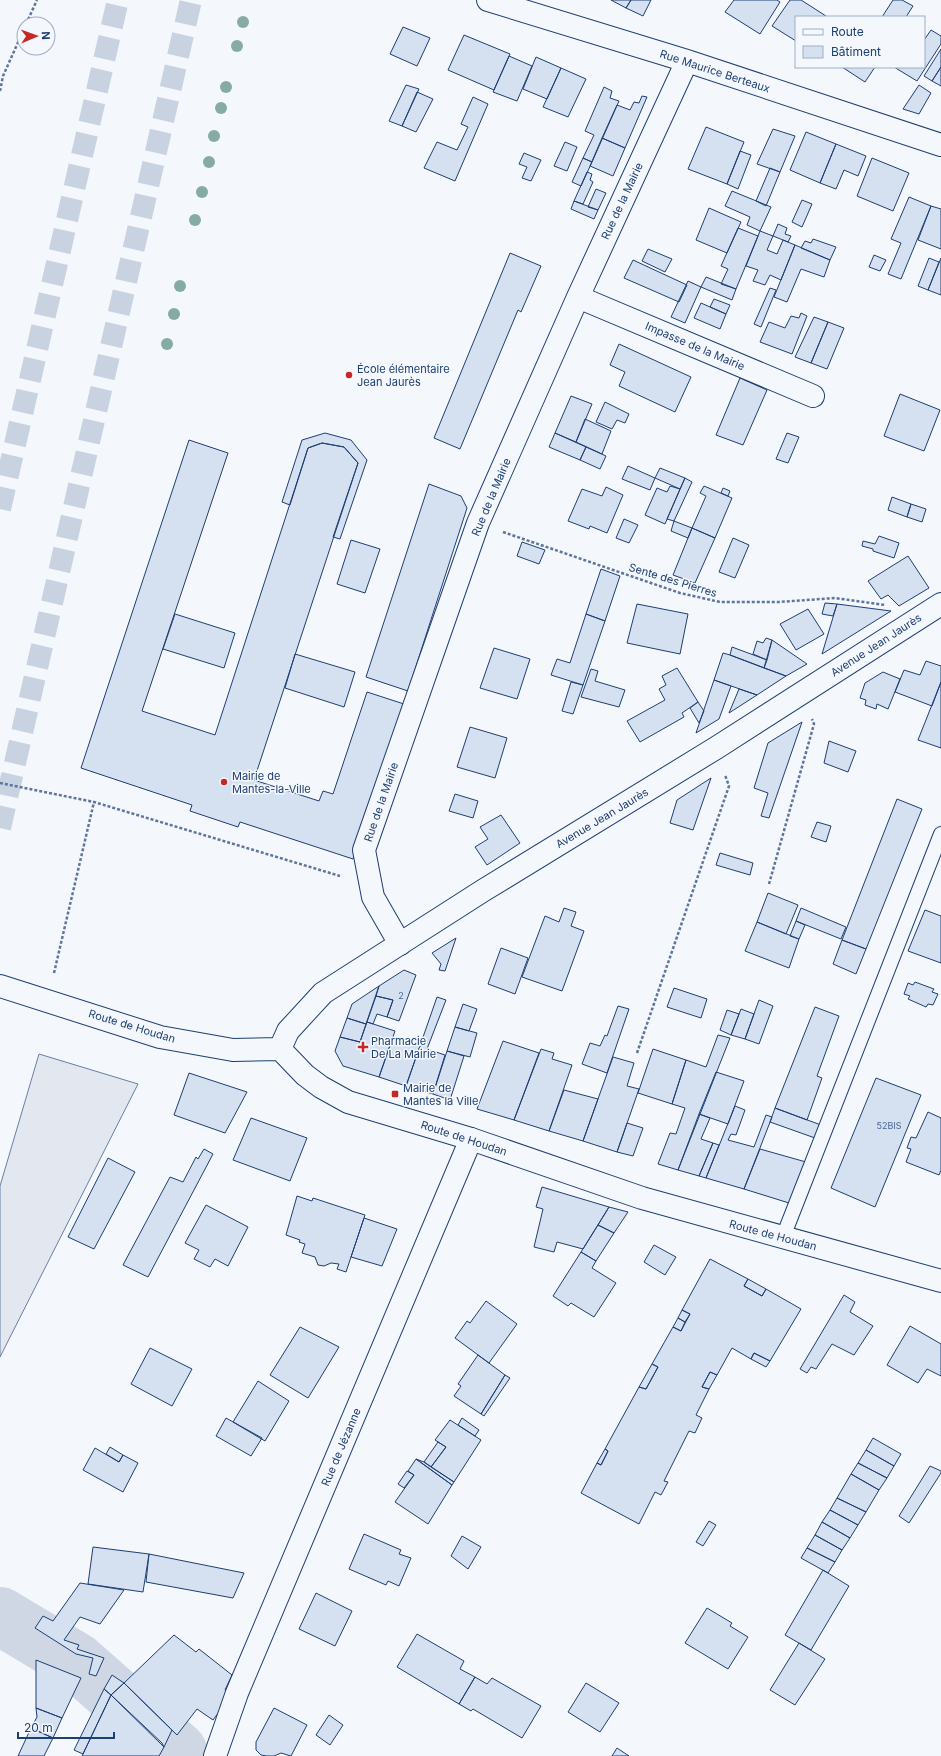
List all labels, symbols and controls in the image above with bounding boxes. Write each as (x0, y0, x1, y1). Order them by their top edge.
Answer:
north arrow (16, 16, 56, 56)
legend (795, 16, 925, 68)
text: Route (831, 24, 864, 39)
text: N (39, 31, 53, 40)
text: Bâtiment (831, 44, 881, 59)
street label: Rue Maurice Berteaux (658, 47, 772, 95)
street label: Rue de la Mairie (598, 160, 646, 242)
street label: Impasse de la Mairie (643, 319, 747, 373)
place label: École élémentaire Jean Jaurès (357, 362, 450, 389)
marker: École élémentaire Jean Jaurès (344, 370, 354, 380)
street label: Rue de la Mairie (468, 456, 514, 538)
street label: Sente des Pierres (627, 560, 719, 600)
street label: Avenue Jean Jaurès (828, 610, 924, 680)
street label: Rue de la Mairie (361, 760, 401, 844)
place label: Mairie de Mantes-la-Ville (232, 769, 311, 796)
marker: Mairie de Mantes-la-Ville (219, 777, 229, 787)
street label: Avenue Jean Jaurès (553, 785, 651, 851)
house number: 2 (398, 990, 404, 1001)
street label: Route de Houdan (87, 1006, 177, 1046)
place label: Pharmacie De La Mairie (371, 1034, 436, 1061)
marker: Pharmacie De La Mairie (358, 1042, 368, 1052)
place label: Mairie de Mantes la Ville (403, 1081, 478, 1108)
marker: Mairie de Mantes la Ville (390, 1089, 400, 1099)
street label: Route de Houdan (419, 1117, 509, 1159)
house number: 52BIS (876, 1120, 902, 1131)
street label: Route de Houdan (728, 1217, 818, 1253)
street label: Rue de Jézanne (318, 1406, 364, 1488)
scale bar (18, 1714, 114, 1740)
text: 20 m (24, 1720, 53, 1735)

